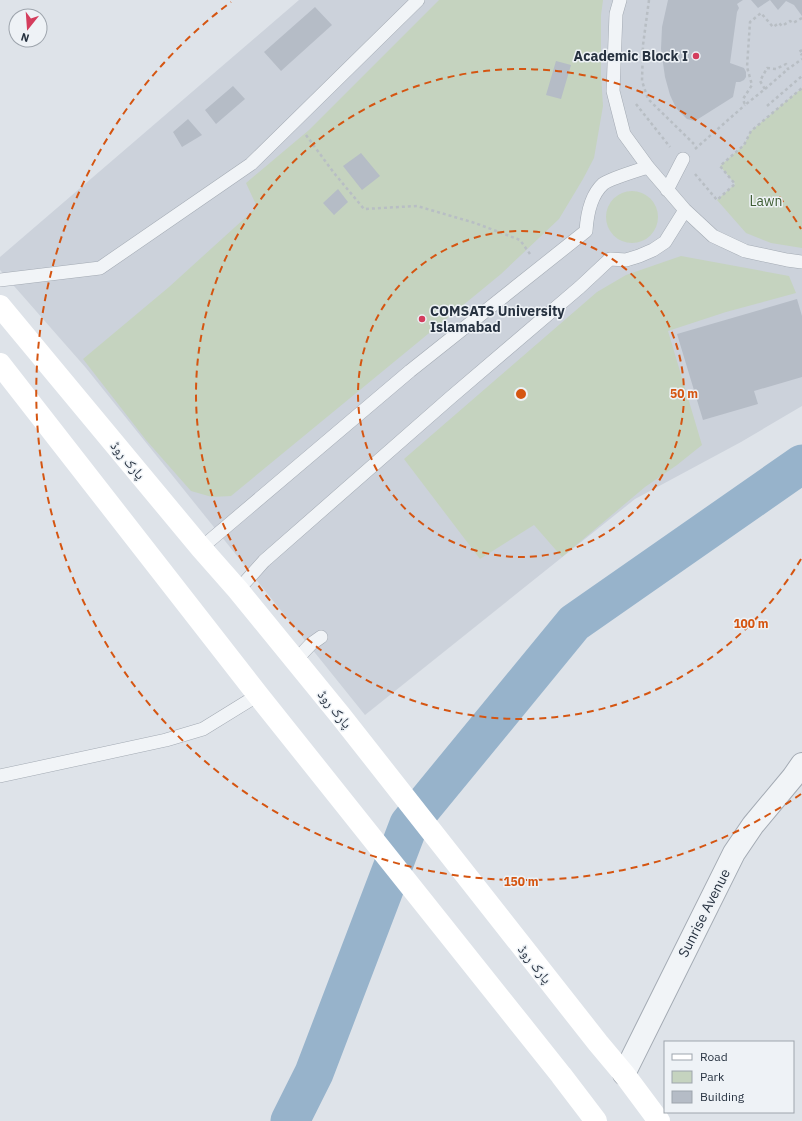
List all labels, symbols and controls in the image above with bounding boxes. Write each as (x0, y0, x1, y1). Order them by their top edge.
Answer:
north arrow (8, 8, 48, 48)
text: N (19, 30, 31, 45)
place label: Academic Block I (574, 47, 688, 65)
marker: Academic Block I (691, 51, 701, 61)
park label: Lawn (749, 192, 783, 210)
place label: COMSATS University Islamabad (430, 302, 565, 336)
marker: COMSATS University Islamabad (417, 314, 427, 324)
text: 50 m (670, 386, 698, 401)
centre of rings (514, 387, 528, 401)
street label: پارک روڈ (107, 437, 149, 483)
text: 100 m (733, 616, 769, 631)
street label: پارک روڈ (314, 686, 356, 732)
street label: Sunrise Avenue (674, 865, 734, 960)
text: 150 m (503, 874, 539, 889)
street label: پارک روڈ (514, 941, 556, 987)
legend (664, 1041, 794, 1113)
text: Road (700, 1049, 728, 1064)
text: Park (700, 1069, 725, 1084)
text: Building (700, 1089, 745, 1104)

